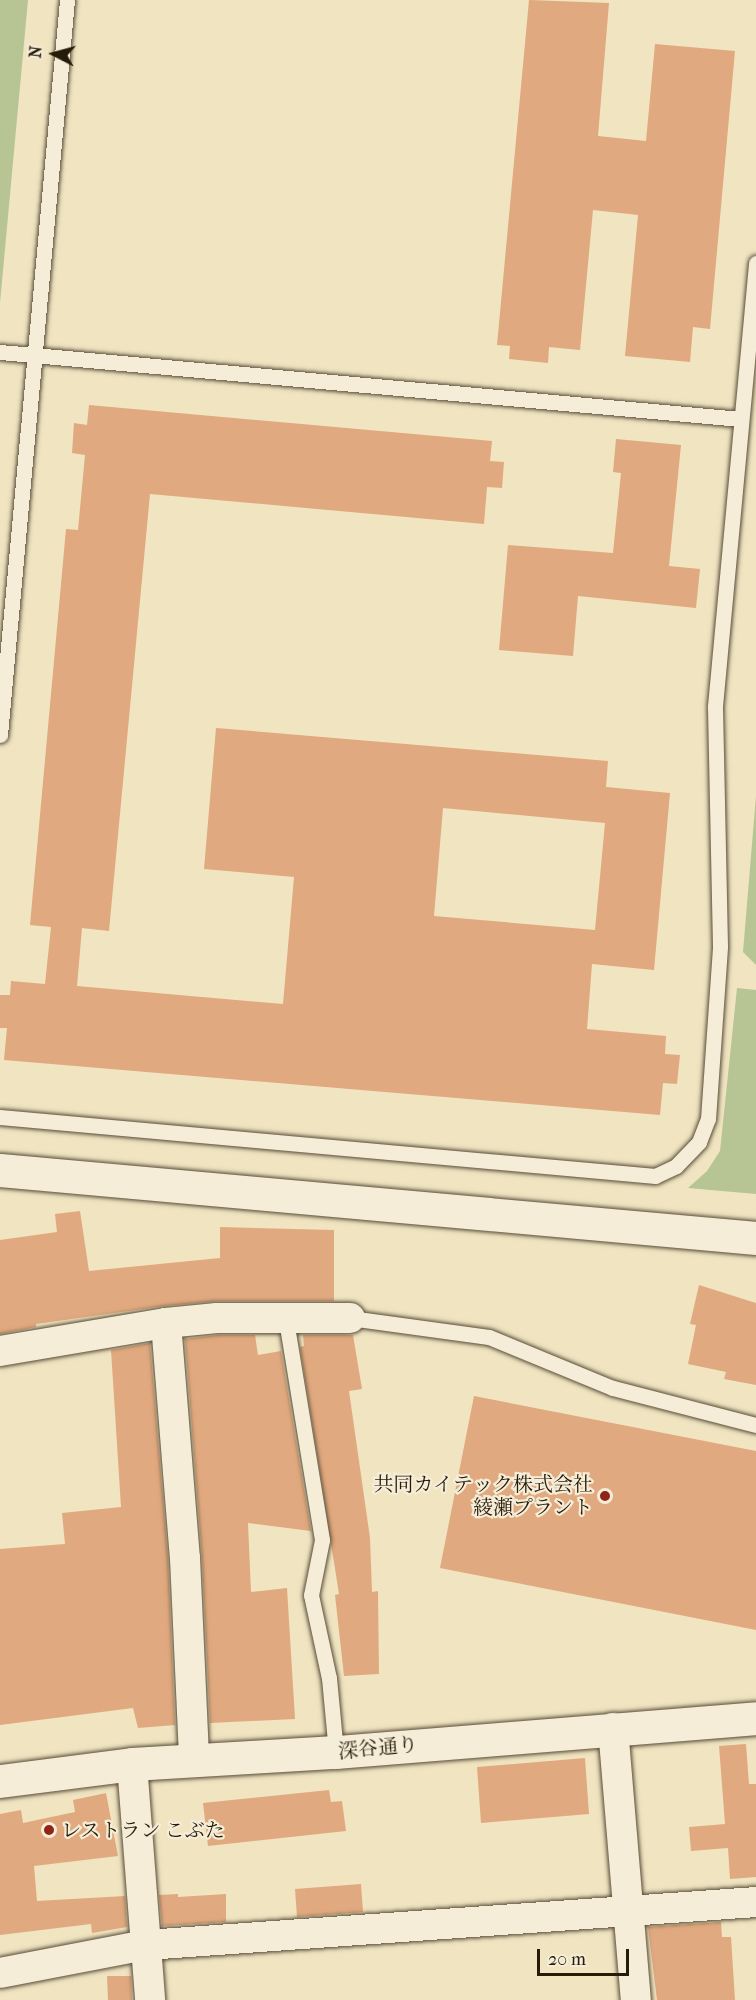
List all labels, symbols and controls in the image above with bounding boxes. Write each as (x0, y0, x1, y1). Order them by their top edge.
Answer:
north arrow (24, 24, 84, 84)
text: N (26, 45, 46, 59)
place label: 共同カイテック株式会社 綾瀬プラント (373, 1472, 593, 1519)
marker: 共同カイテック株式会社 綾瀬プラント (598, 1489, 612, 1503)
street label: 深谷通り (337, 1733, 419, 1763)
place label: レストラン こぶた (61, 1818, 225, 1842)
marker: レストラン こぶた (42, 1823, 56, 1837)
scale bar (540, 1937, 632, 1975)
text: 20 m (548, 1949, 586, 1970)

